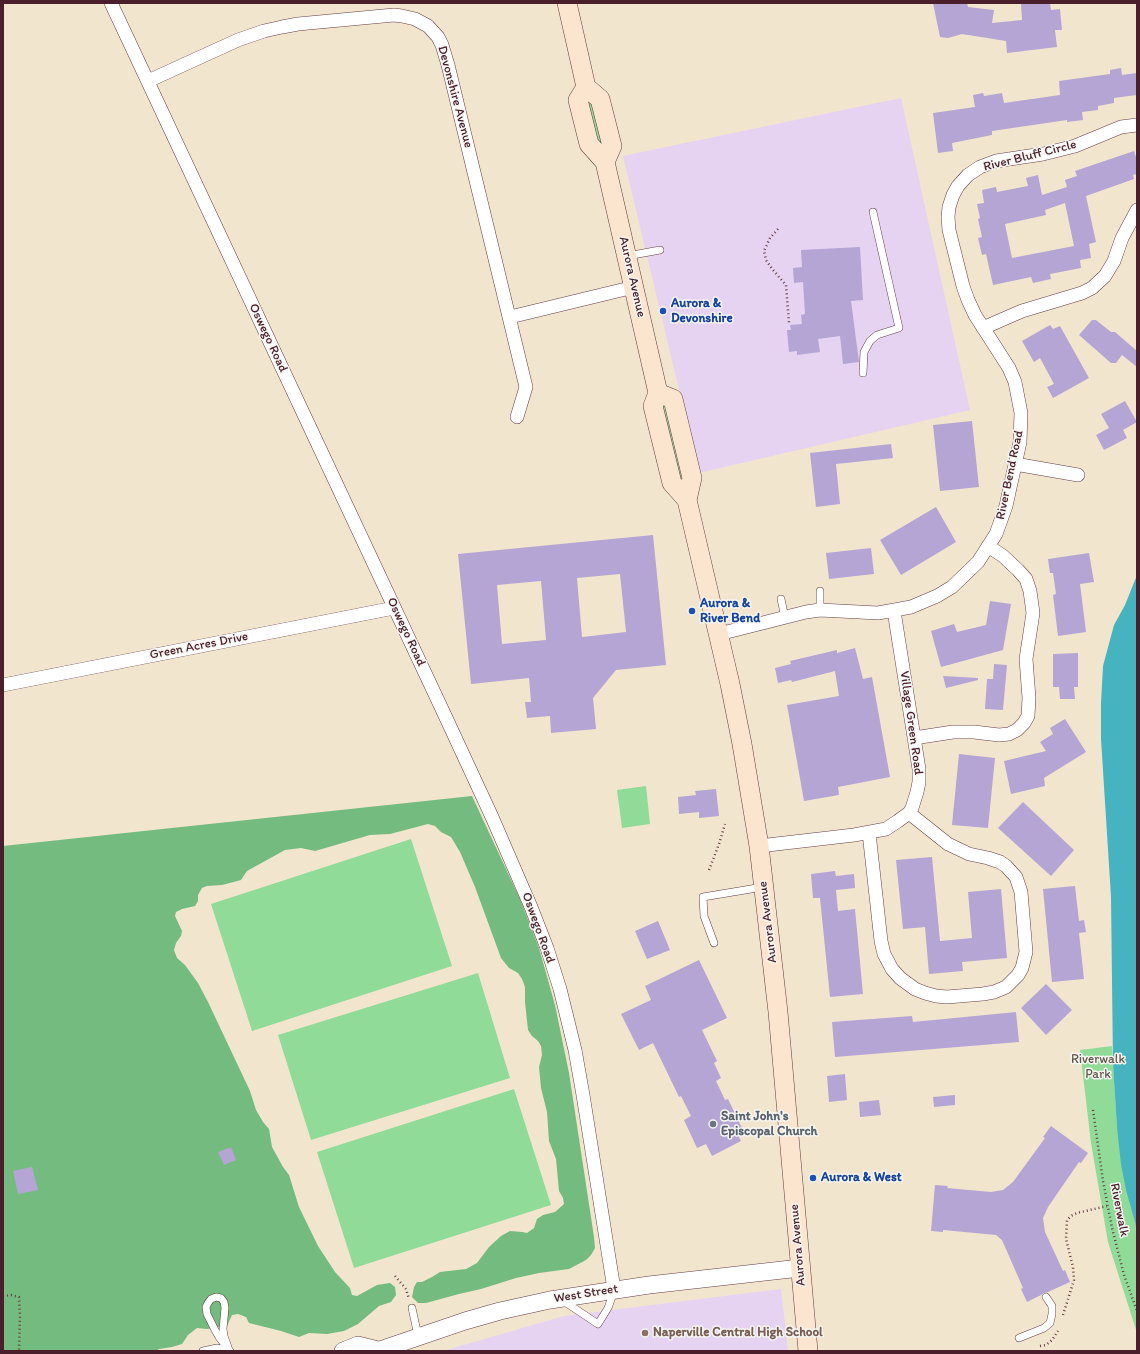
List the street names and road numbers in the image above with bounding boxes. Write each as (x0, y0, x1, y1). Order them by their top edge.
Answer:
street label: Devonshire Avenue (434, 44, 476, 150)
street label: River Bluff Circle (982, 137, 1078, 175)
street label: Aurora Avenue (615, 235, 649, 319)
street label: Oswego Road (245, 301, 291, 375)
street label: River Bend Road (993, 429, 1027, 521)
street label: Oswego Road (383, 595, 429, 669)
street label: Green Acres Drive (148, 629, 250, 663)
street label: Village Green Road (896, 670, 926, 776)
street label: Aurora Avenue (755, 880, 781, 964)
street label: Oswego Road (518, 890, 558, 966)
street label: Riverwalk (1106, 1182, 1132, 1238)
street label: Aurora Avenue (787, 1203, 809, 1287)
street label: West Street (553, 1281, 619, 1307)

